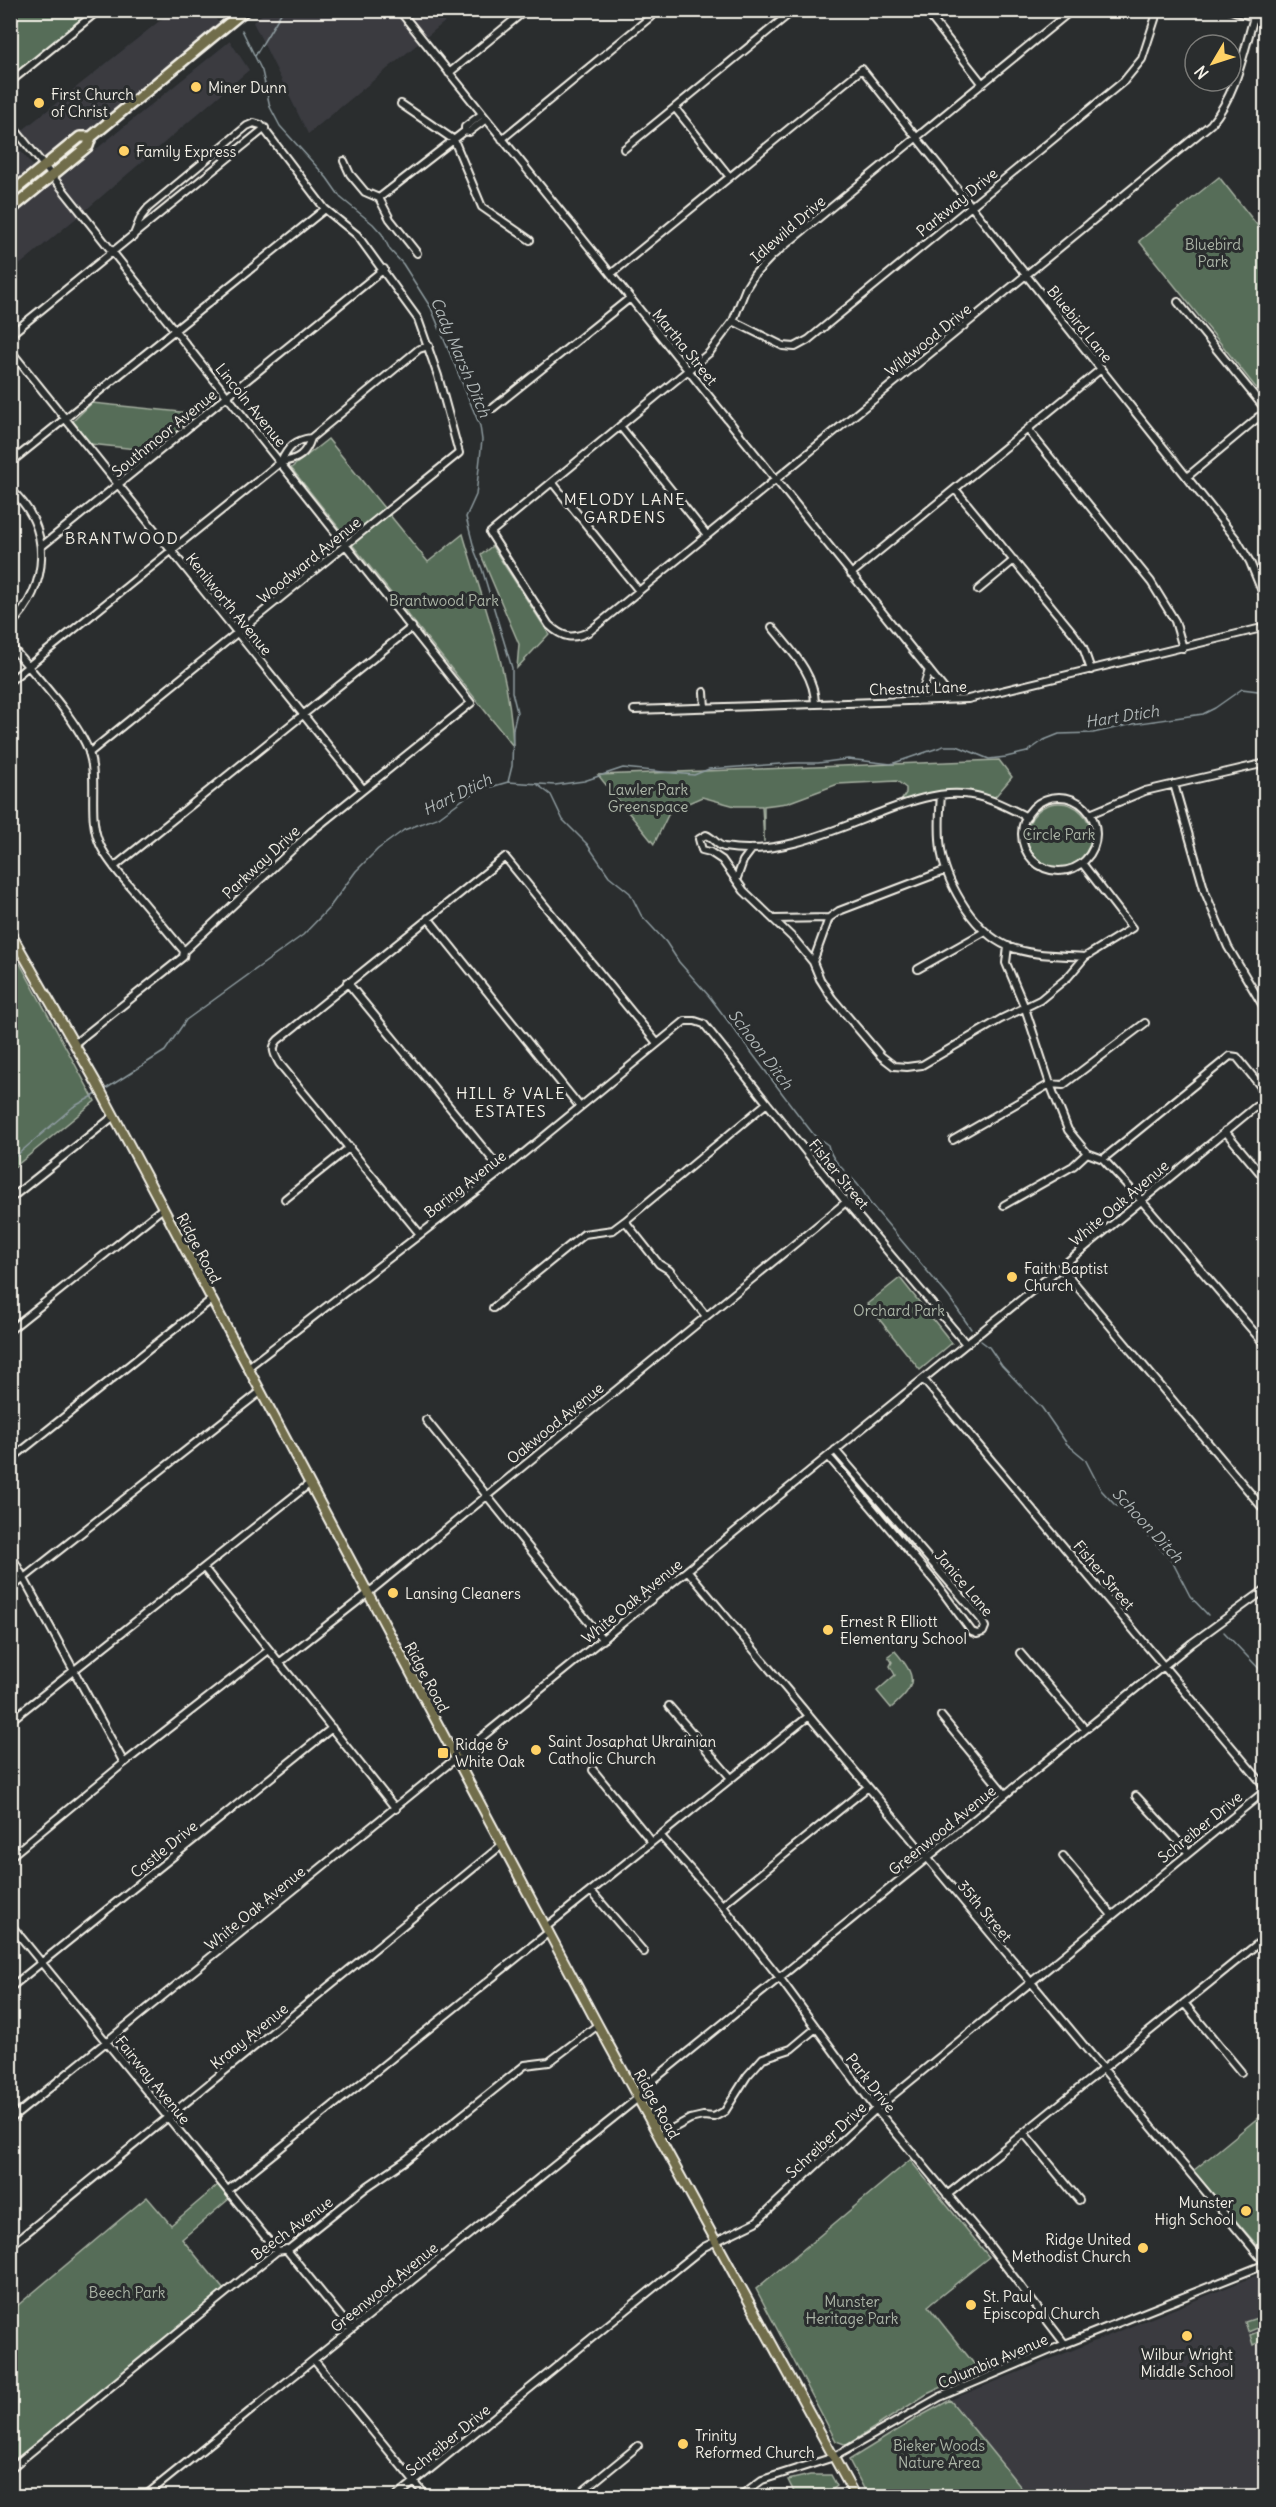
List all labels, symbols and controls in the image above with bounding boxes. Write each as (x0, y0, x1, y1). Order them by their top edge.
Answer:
north arrow (1183, 33, 1243, 93)
text: N (1190, 62, 1213, 83)
place label: Miner Dunn (208, 78, 287, 97)
marker: Miner Dunn (189, 80, 203, 94)
place label: First Church of Christ (51, 85, 134, 121)
marker: First Church of Christ (32, 96, 46, 110)
place label: Family Express (136, 142, 237, 161)
marker: Family Express (117, 144, 131, 158)
street label: Parkway Drive (913, 164, 1001, 240)
street label: Idlewild Drive (747, 191, 829, 267)
park label: Bluebird Park (1185, 235, 1241, 271)
street label: Bluebird Lane (1043, 282, 1117, 366)
water label: Cady Marsh Ditch (427, 294, 496, 421)
street label: Wildwood Drive (881, 299, 975, 381)
street label: Martha Street (648, 305, 722, 389)
street label: Lincoln Avenue (212, 359, 290, 451)
street label: Southmoor Avenue (108, 385, 220, 481)
district label: MELODY LANE GARDENS (564, 489, 686, 527)
street label: Woodward Avenue (253, 512, 365, 608)
district label: BRANTWOOD (65, 528, 179, 548)
street label: Kenilworth Avenue (182, 549, 276, 659)
park label: Brantwood Park (389, 591, 499, 610)
street label: Chestnut Lane (869, 677, 967, 699)
water label: Hart Dtich (1084, 700, 1161, 732)
water label: Hart Dtich (419, 768, 495, 819)
park label: Lawler Park Greenspace (608, 780, 689, 816)
street label: Parkway Drive (218, 821, 304, 903)
park label: Circle Park (1023, 825, 1096, 844)
water label: Schoon Ditch (724, 1005, 798, 1094)
district label: HILL & VALE ESTATES (456, 1083, 566, 1121)
street label: Fisher Street (805, 1135, 873, 1213)
street label: Baring Avenue (420, 1146, 510, 1222)
street label: White Oak Avenue (1065, 1156, 1173, 1250)
street label: Ridge Road (173, 1210, 226, 1287)
place label: Faith Baptist Church (1024, 1259, 1108, 1295)
marker: Faith Baptist Church (1005, 1270, 1019, 1284)
park label: Orchard Park (853, 1301, 945, 1320)
street label: Oakwood Avenue (503, 1378, 607, 1468)
water label: Schoon Ditch (1108, 1483, 1188, 1567)
street label: Fisher Street (1069, 1536, 1139, 1614)
street label: Janice Lane (931, 1546, 997, 1620)
street label: White Oak Avenue (578, 1555, 686, 1647)
place label: Lansing Cleaners (405, 1584, 521, 1603)
marker: Lansing Cleaners (386, 1586, 400, 1600)
place label: Ernest R Elliott Elementary School (840, 1612, 967, 1648)
marker: Ernest R Elliott Elementary School (821, 1623, 835, 1637)
street label: Ridge Road (401, 1639, 454, 1716)
place label: Saint Josaphat Ukrainian Catholic Church (548, 1732, 717, 1768)
place label: Ridge & White Oak (455, 1735, 525, 1771)
marker: Saint Josaphat Ukrainian Catholic Church (529, 1743, 543, 1757)
marker: Ridge & White Oak (436, 1746, 450, 1760)
street label: Greenwood Avenue (885, 1781, 999, 1879)
street label: Schreiber Drive (1154, 1787, 1246, 1867)
street label: Castle Drive (127, 1816, 201, 1882)
street label: White Oak Avenue (201, 1862, 309, 1954)
street label: 35th Street (954, 1876, 1016, 1946)
street label: Kraay Avenue (206, 1999, 292, 2073)
street label: Fairway Avenue (111, 2032, 195, 2128)
street label: Park Drive (842, 2050, 900, 2116)
street label: Ridge Road (630, 2066, 684, 2142)
street label: Schreiber Drive (782, 2098, 870, 2182)
street label: Beech Avenue (248, 2192, 336, 2264)
place label: Munster High School (1154, 2193, 1234, 2229)
marker: Munster High School (1239, 2204, 1253, 2218)
place label: Ridge United Methodist Church (1012, 2230, 1131, 2266)
street label: Greenwood Avenue (327, 2238, 441, 2336)
marker: Ridge United Methodist Church (1136, 2241, 1150, 2255)
park label: Beech Park (89, 2283, 166, 2302)
place label: St. Paul Episcopal Church (983, 2287, 1100, 2323)
park label: Munster Heritage Park (806, 2292, 899, 2328)
marker: St. Paul Episcopal Church (964, 2298, 978, 2312)
street label: Columbia Avenue (935, 2329, 1051, 2393)
marker: Wilbur Wright Middle School (1180, 2329, 1194, 2343)
place label: Wilbur Wright Middle School (1141, 2345, 1233, 2381)
street label: Schreiber Drive (402, 2400, 494, 2480)
place label: Trinity Reformed Church (695, 2426, 815, 2462)
park label: Bieker Woods Nature Area (893, 2436, 985, 2472)
marker: Trinity Reformed Church (676, 2437, 690, 2451)

